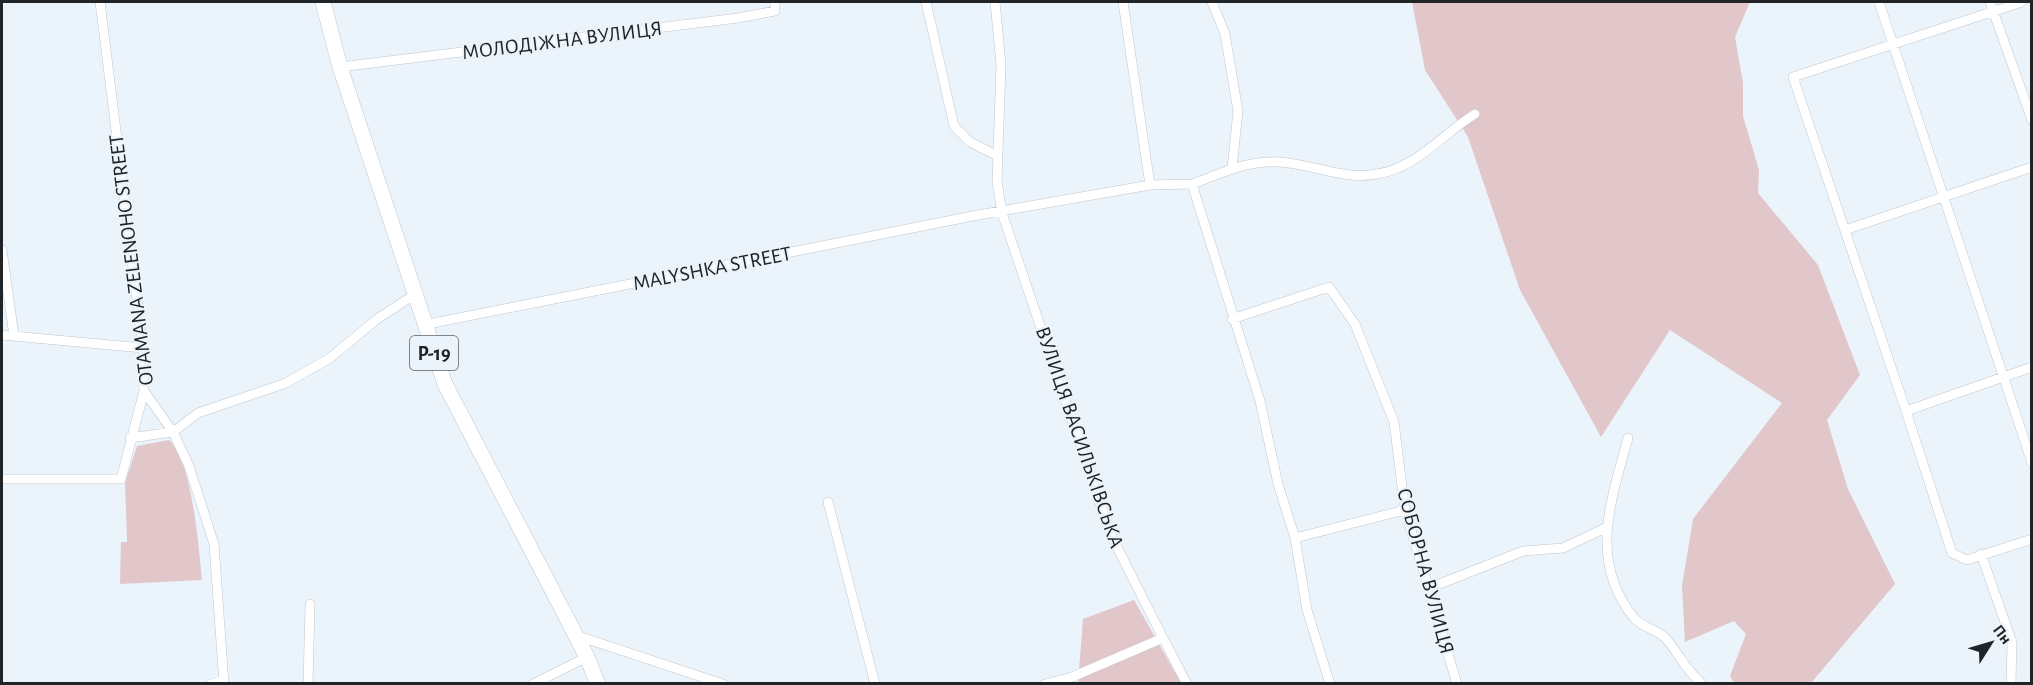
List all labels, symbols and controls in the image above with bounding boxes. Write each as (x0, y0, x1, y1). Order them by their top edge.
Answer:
street label: МОЛОДІЖНА ВУЛИЦЯ (461, 18, 663, 63)
street label: OTAMANA ZELENOHO STREET (106, 133, 157, 387)
street label: MALYSHKA STREET (631, 243, 793, 294)
street label: ВУЛИЦЯ ВАСИЛЬКІВСЬКА (1032, 324, 1127, 551)
road number: Р-19 (410, 336, 458, 370)
street label: СОБОРНА ВУЛИЦЯ (1393, 486, 1458, 656)
north arrow (1961, 613, 2021, 673)
text: Пн (1990, 622, 2014, 647)

